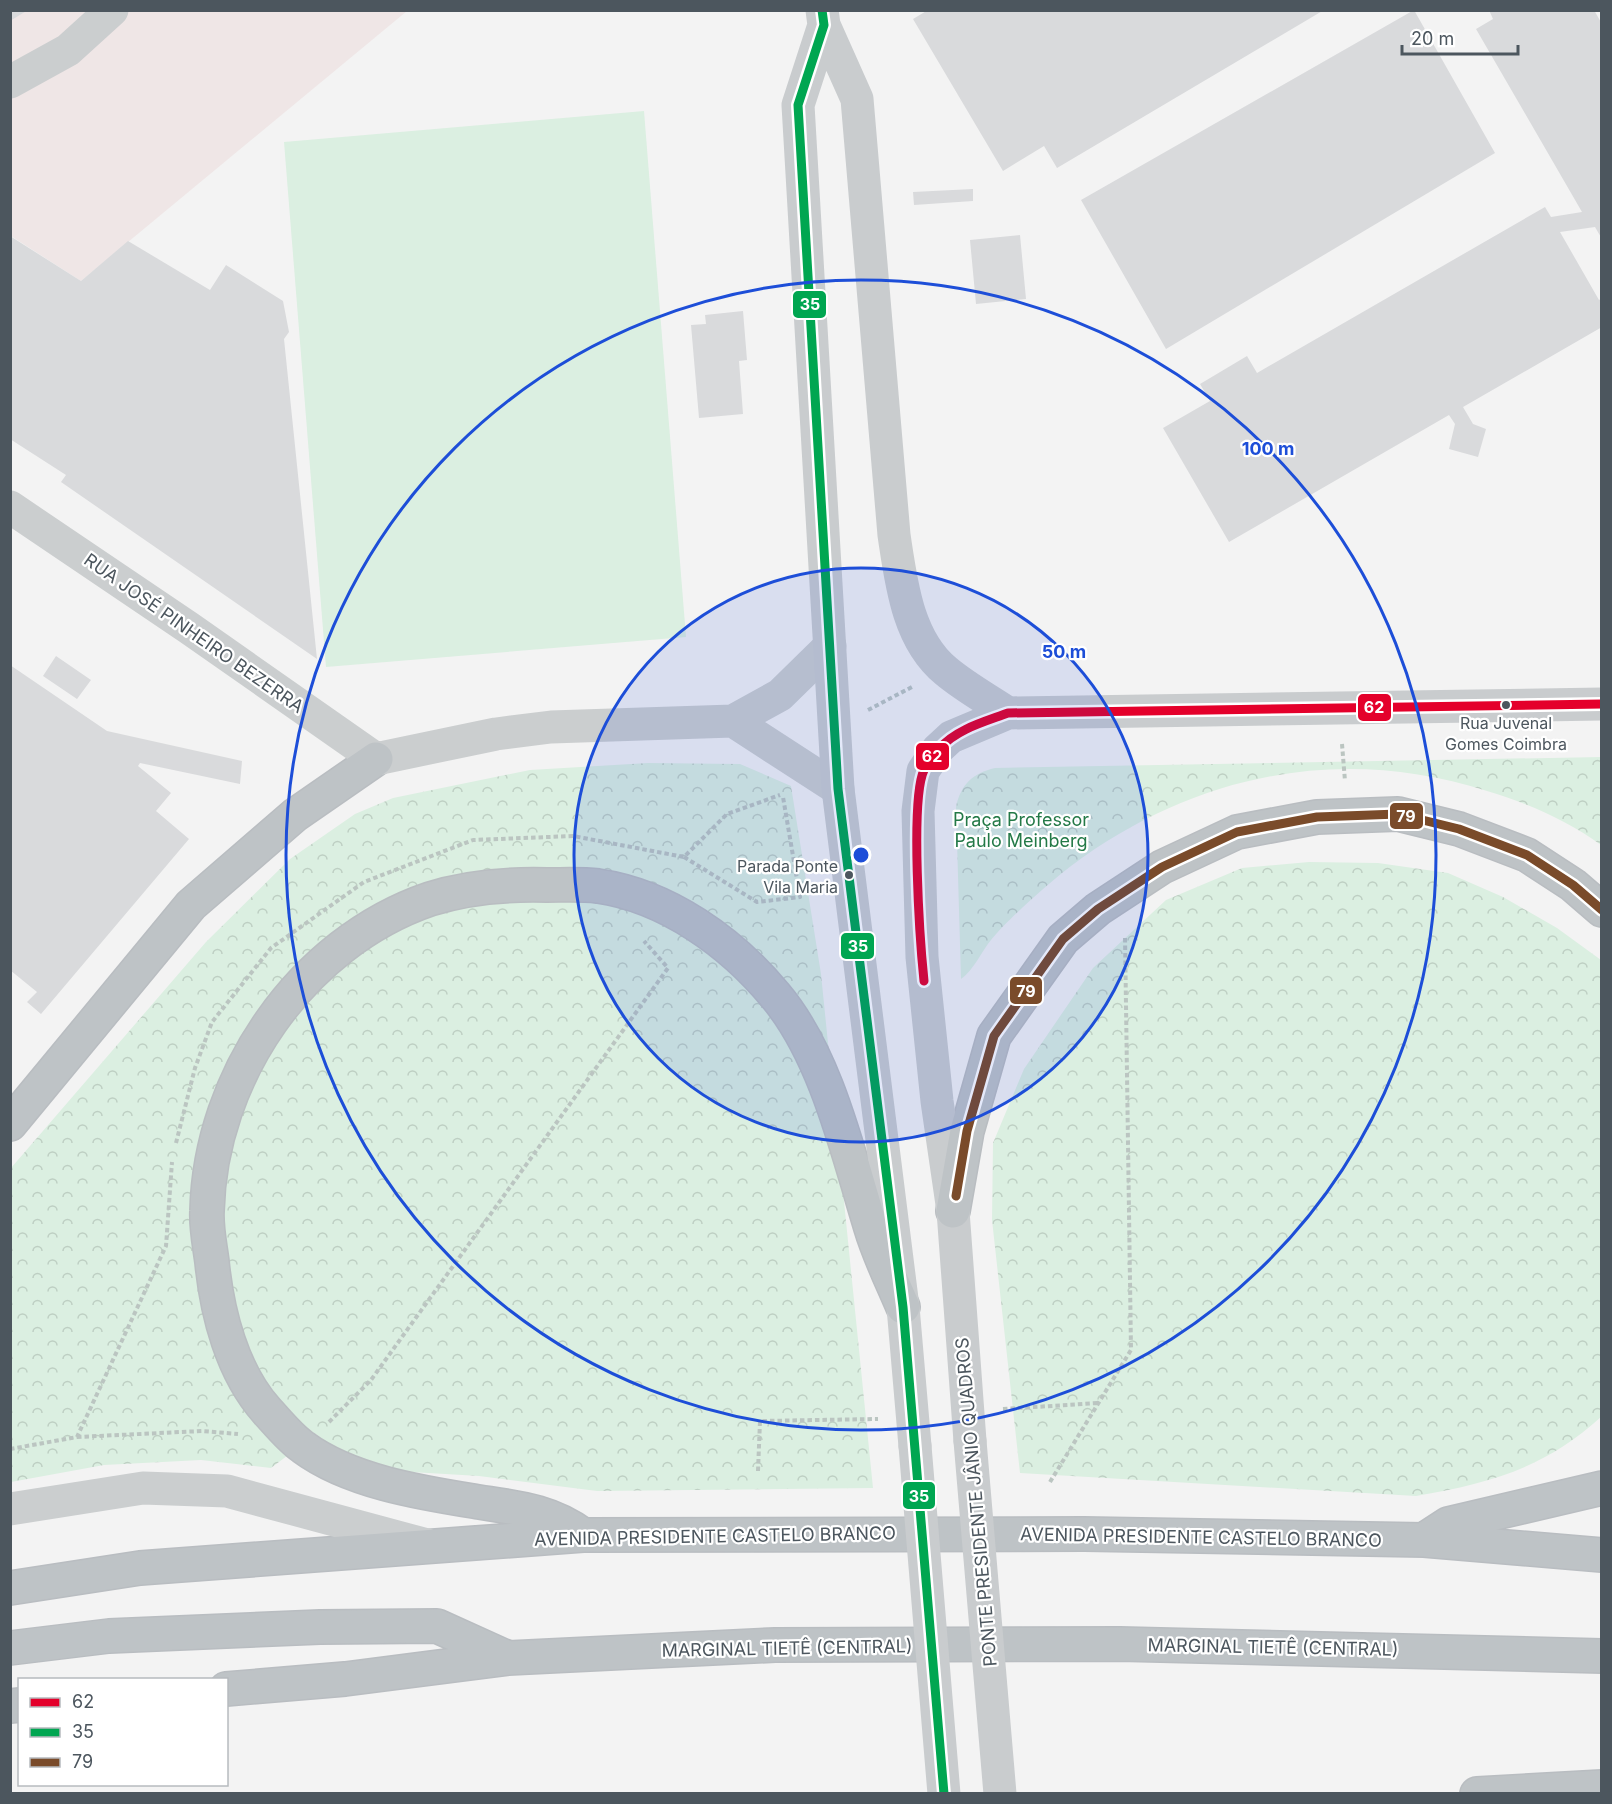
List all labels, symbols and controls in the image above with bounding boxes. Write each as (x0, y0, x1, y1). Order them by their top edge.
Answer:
scale bar (1402, 18, 1518, 56)
text: 20 m (1411, 28, 1454, 49)
line badge: 35 (792, 290, 827, 319)
text: 35 (800, 294, 820, 314)
text: 100 m (1242, 438, 1294, 459)
street label: RUA JOSÉ PINHEIRO BEZERRA (80, 548, 308, 717)
text: 50 m (1042, 641, 1086, 662)
line badge: 62 (1357, 693, 1392, 722)
text: 62 (1364, 697, 1384, 717)
marker: Rua Juvenal Gomes Coimbra (1500, 699, 1512, 711)
place label: Rua Juvenal Gomes Coimbra (1445, 713, 1567, 754)
line badge: 62 (915, 742, 950, 771)
text: 62 (922, 746, 942, 766)
line badge: 79 (1389, 802, 1424, 830)
text: 79 (1396, 806, 1416, 826)
park label: Praça Professor Paulo Meinberg (953, 809, 1089, 851)
centre of rings (851, 845, 871, 865)
place label: Parada Ponte Vila Maria (737, 856, 838, 897)
marker: Parada Ponte Vila Maria (843, 869, 855, 881)
line badge: 35 (840, 932, 875, 960)
text: 35 (848, 936, 868, 956)
line badge: 79 (1009, 976, 1043, 1005)
text: 79 (1016, 981, 1036, 1001)
street label: PONTE PRESIDENTE JÂNIO QUADROS (950, 1337, 1001, 1667)
line badge: 35 (902, 1481, 936, 1510)
text: 35 (909, 1486, 929, 1506)
street label: AVENIDA PRESIDENTE CASTELO BRANCO (534, 1522, 896, 1550)
street label: AVENIDA PRESIDENTE CASTELO BRANCO (1020, 1523, 1382, 1551)
street label: MARGINAL TIETÊ (CENTRAL) (1147, 1633, 1399, 1660)
street label: MARGINAL TIETÊ (CENTRAL) (661, 1634, 913, 1661)
legend (18, 1678, 228, 1786)
text: 62 (72, 1691, 94, 1712)
text: 35 (72, 1721, 94, 1742)
text: 79 (72, 1751, 93, 1772)

